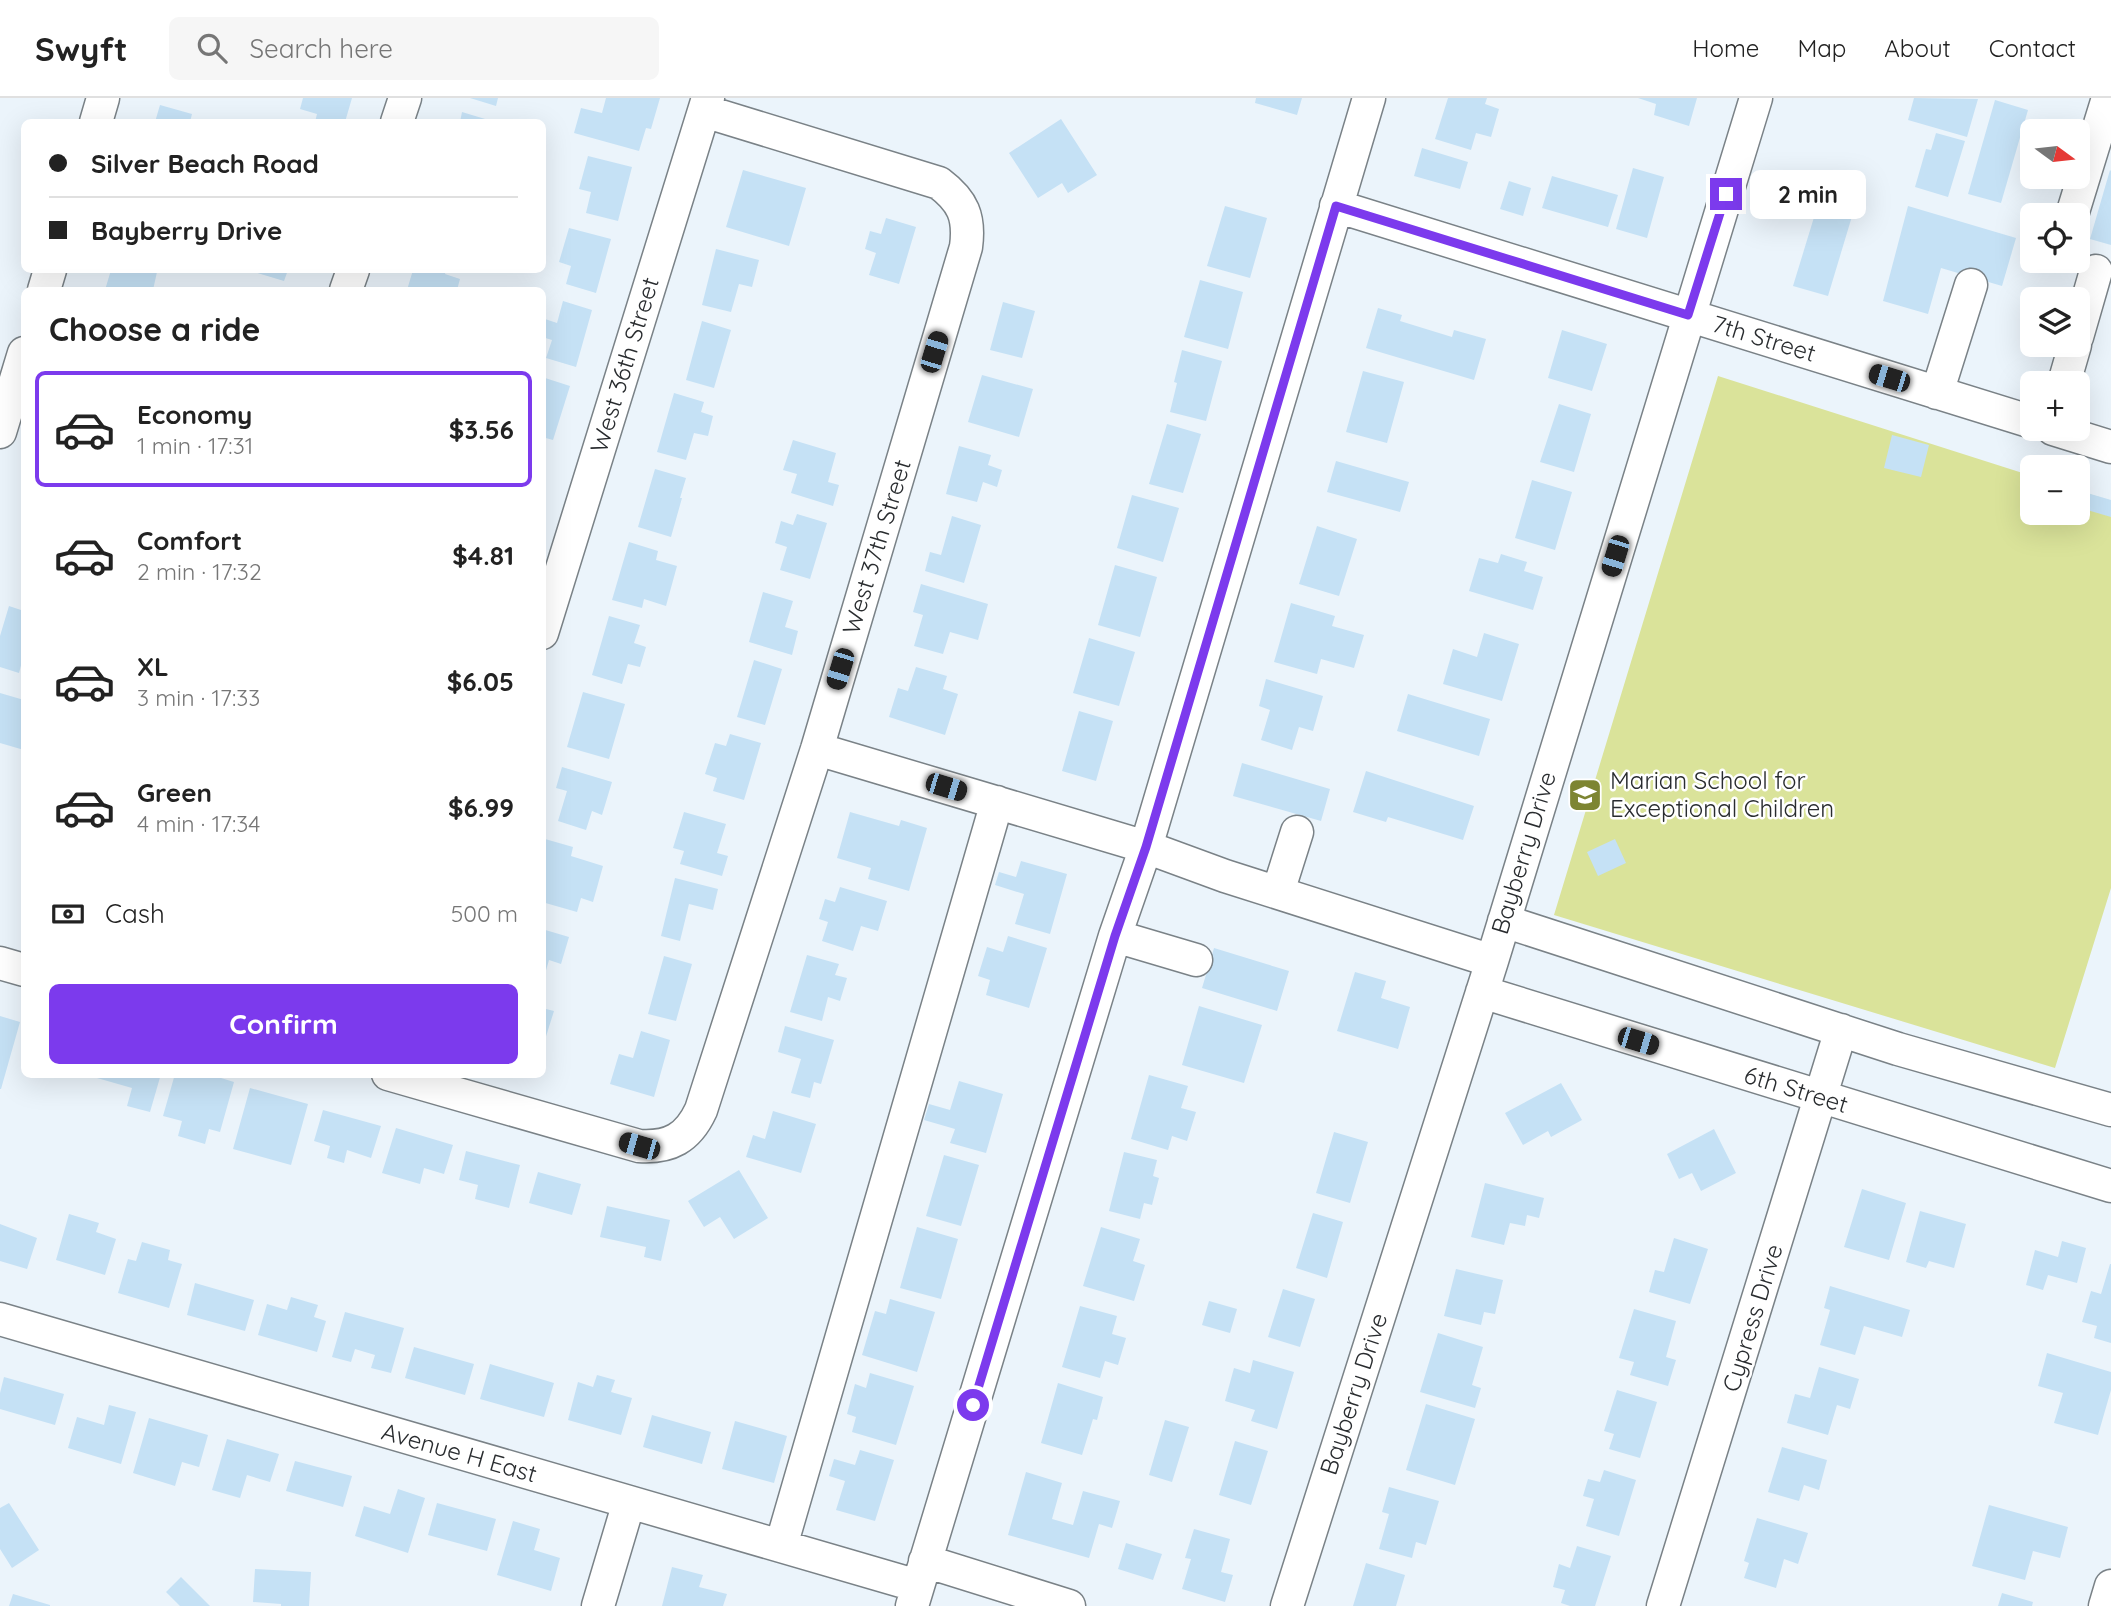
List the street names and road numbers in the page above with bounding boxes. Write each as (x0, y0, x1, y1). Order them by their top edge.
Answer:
street label: West 36th Street (583, 273, 665, 456)
street label: 7th Street (1709, 308, 1819, 368)
street label: West 37th Street (835, 456, 917, 638)
street label: Bayberry Drive (1484, 768, 1562, 938)
street label: 6th Street (1741, 1059, 1852, 1119)
street label: Cypress Drive (1715, 1240, 1789, 1395)
street label: Bayberry Drive (1313, 1309, 1393, 1478)
street label: Avenue H East (378, 1416, 540, 1489)

